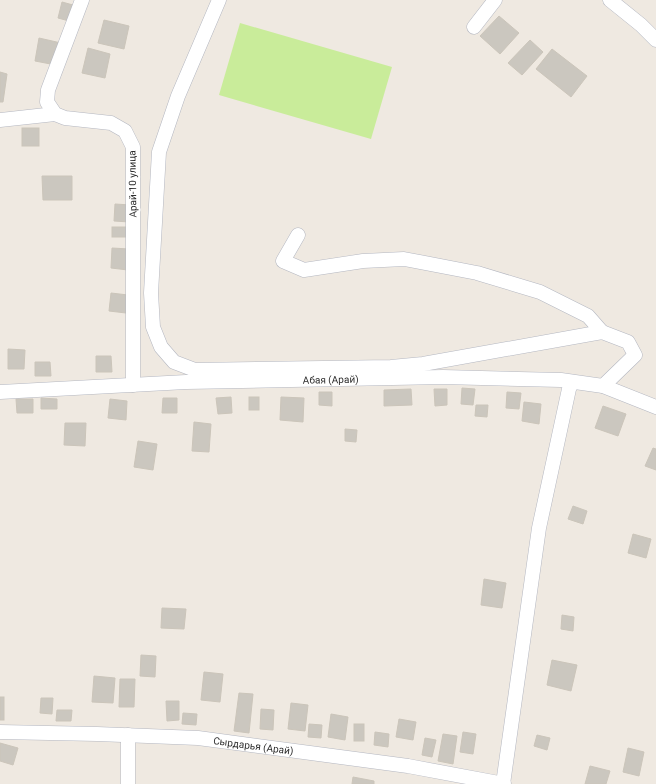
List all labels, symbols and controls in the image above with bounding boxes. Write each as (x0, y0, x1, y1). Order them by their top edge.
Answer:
street label: Арай-10 улица (126, 150, 139, 218)
street label: Абая (Арай) (303, 374, 359, 386)
street label: Сырдарья (Арай) (213, 735, 294, 758)

